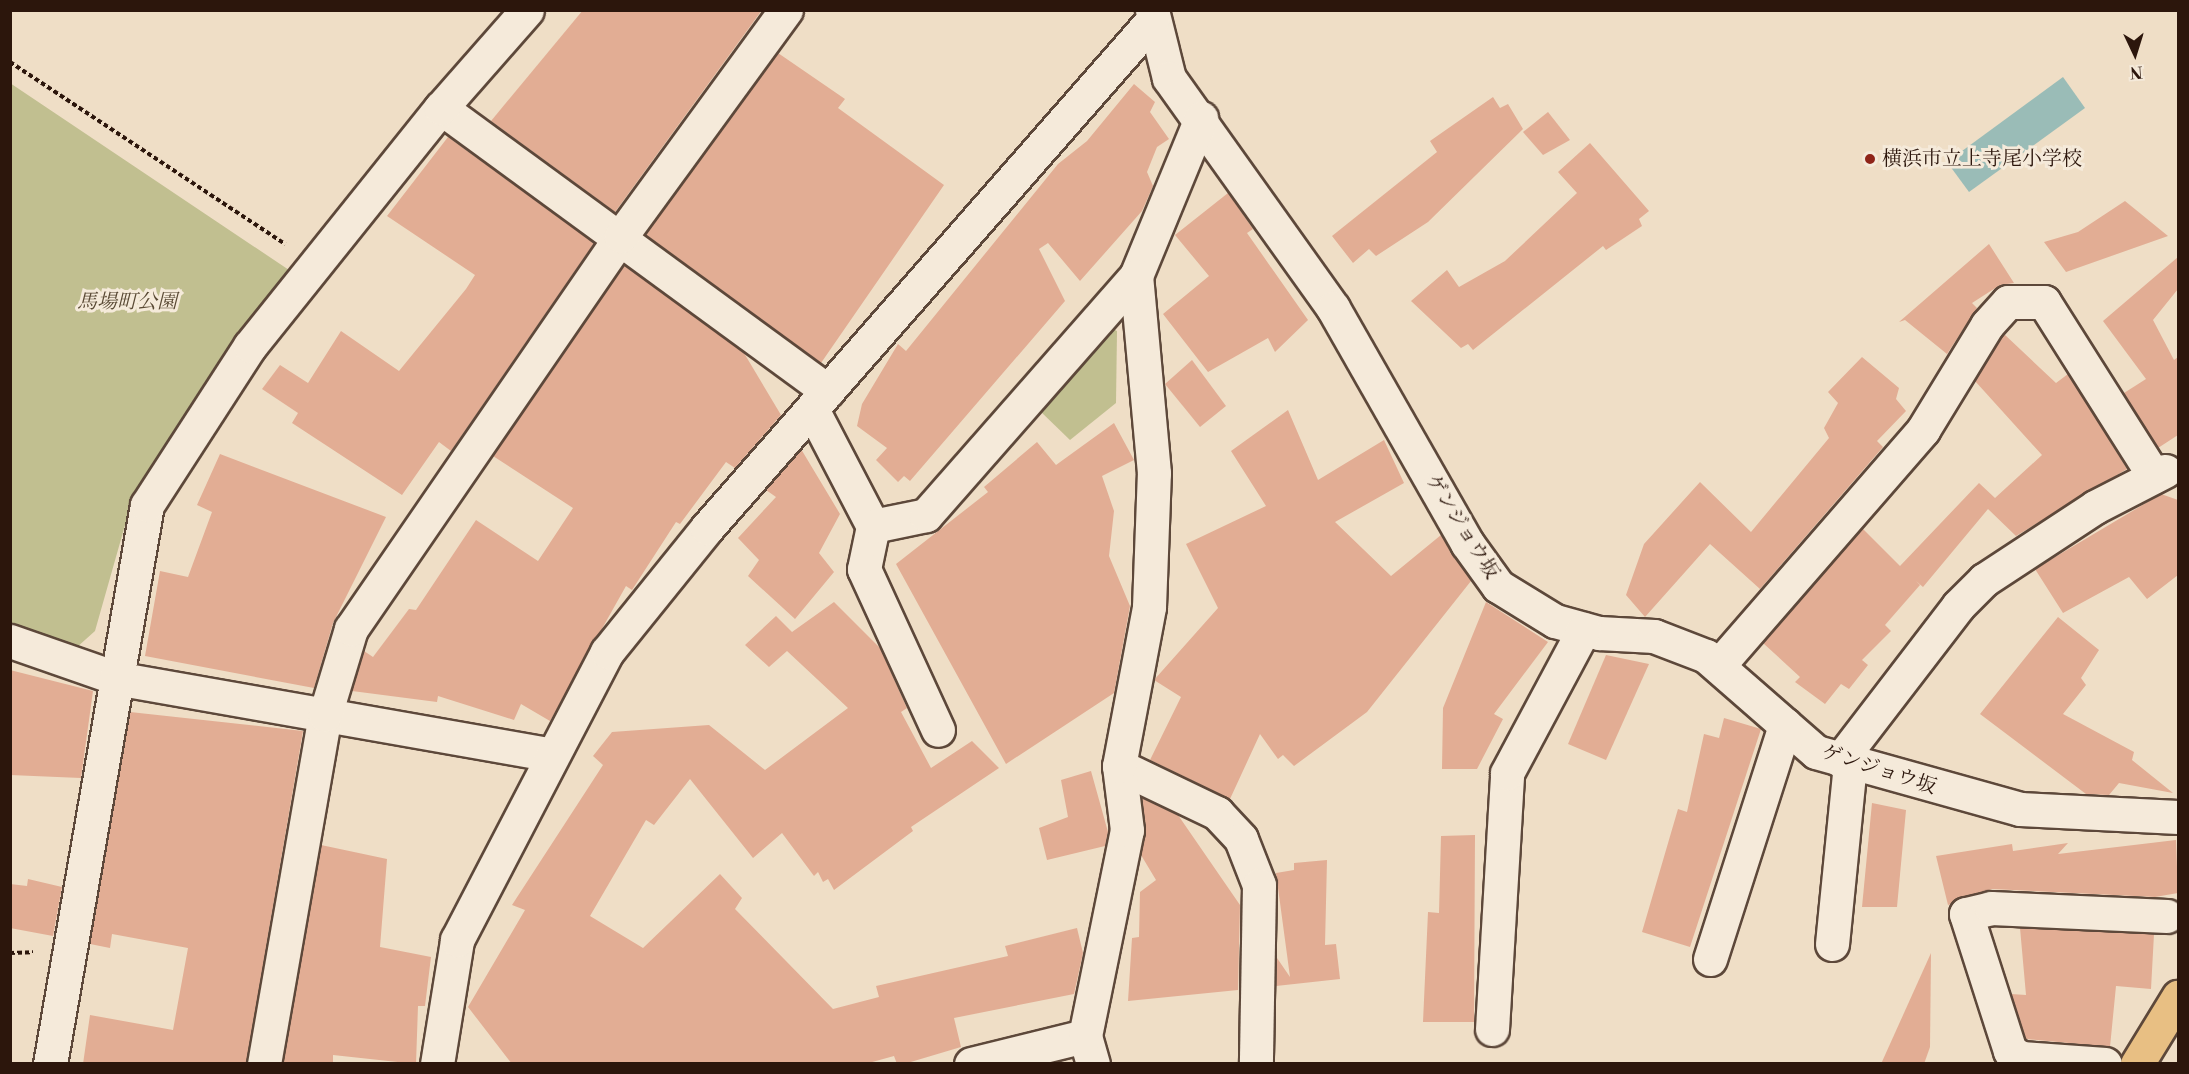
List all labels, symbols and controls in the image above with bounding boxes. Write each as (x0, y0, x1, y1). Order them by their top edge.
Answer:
north arrow (2105, 24, 2165, 84)
text: N (2129, 62, 2143, 82)
place label: 横浜市立上寺尾小学校 (1882, 147, 2082, 171)
marker: 横浜市立上寺尾小学校 (1863, 152, 1877, 166)
park label: 馬場町公園 (77, 290, 177, 314)
street label: ゲンジョウ坂 (1420, 470, 1504, 584)
street label: ゲンジョウ坂 (1818, 740, 1940, 800)

